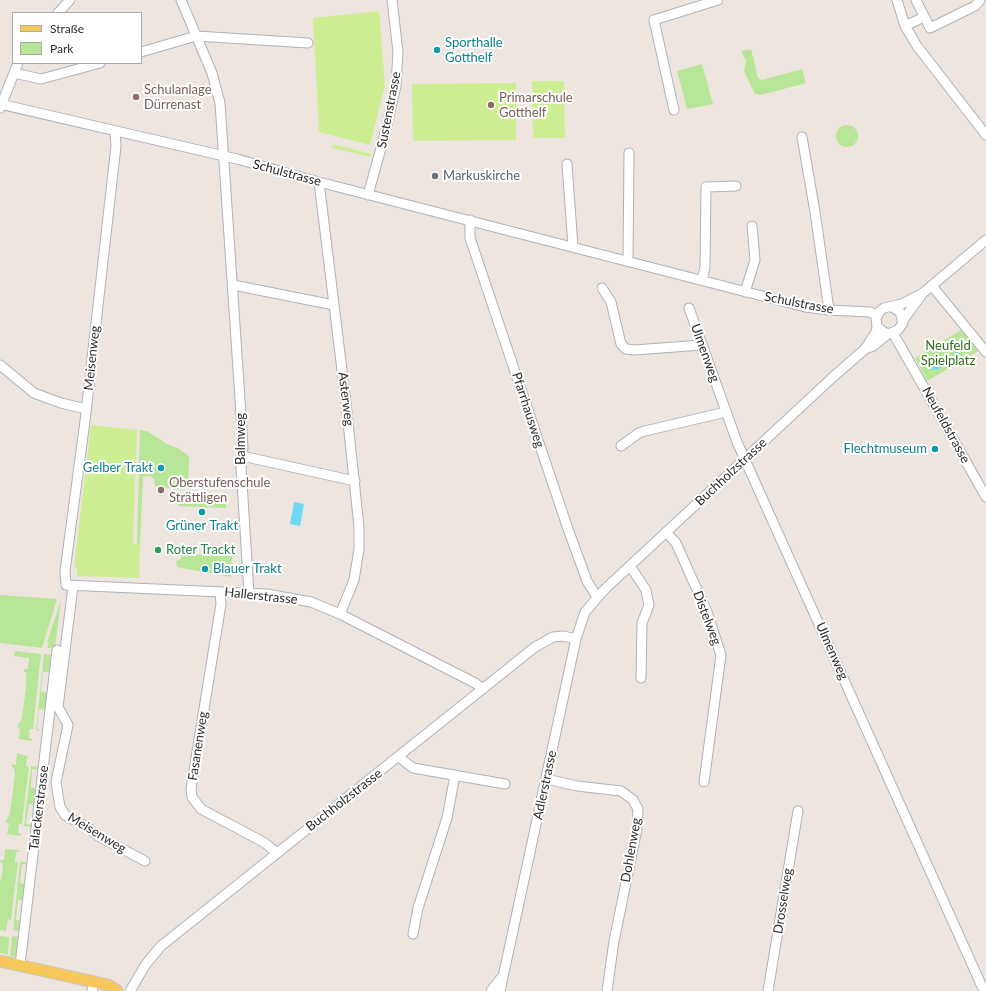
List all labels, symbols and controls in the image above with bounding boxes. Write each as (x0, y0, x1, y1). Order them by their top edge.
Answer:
legend (12, 12, 142, 64)
text: Straße (50, 21, 84, 36)
place label: Sporthalle Gotthelf (445, 35, 503, 66)
text: Park (50, 41, 73, 56)
marker: Sporthalle Gotthelf (432, 45, 442, 55)
street label: Sustenstrasse (374, 70, 404, 150)
place label: Schulanlage Dürrenast (144, 82, 212, 113)
place label: Primarschule Gotthelf (499, 90, 573, 121)
marker: Schulanlage Dürrenast (131, 92, 141, 102)
marker: Primarschule Gotthelf (486, 100, 496, 110)
street label: Schulstrasse (251, 156, 323, 190)
place label: Markuskirche (443, 168, 520, 184)
marker: Markuskirche (430, 171, 440, 181)
street label: Schulstrasse (763, 289, 835, 317)
street label: Ulmenweg (687, 322, 723, 384)
street label: Meisenweg (81, 325, 103, 391)
park label: Neufeld Spielplatz (921, 338, 975, 369)
street label: Pfarrhausweg (508, 370, 548, 450)
street label: Asterweg (335, 371, 357, 427)
street label: Neufeldstrasse (919, 384, 973, 466)
street label: Balmweg (233, 413, 249, 465)
street label: Buchholzstrasse (692, 435, 770, 509)
place label: Flechtmuseum (843, 441, 927, 457)
marker: Flechtmuseum (930, 444, 940, 454)
place label: Gelber Trakt (83, 460, 153, 476)
marker: Gelber Trakt (156, 463, 166, 473)
place label: Oberstufenschule Strättligen (169, 475, 270, 506)
marker: Oberstufenschule Strättligen (156, 485, 166, 495)
marker: Grüner Trakt (197, 507, 207, 517)
place label: Grüner Trakt (166, 518, 238, 534)
place label: Roter Trackt (166, 542, 235, 558)
marker: Roter Trackt (153, 545, 163, 555)
place label: Blauer Trakt (213, 561, 282, 577)
marker: Blauer Trakt (200, 564, 210, 574)
street label: Hallerstrasse (224, 584, 298, 608)
street label: Distelweg (690, 589, 724, 647)
street label: Ulmenweg (812, 620, 852, 682)
street label: Fasanenweg (185, 710, 211, 782)
street label: Adlerstrasse (530, 749, 560, 821)
street label: Talackerstrasse (26, 765, 52, 851)
street label: Buchholzstrasse (303, 766, 385, 834)
street label: Meisenweg (65, 809, 129, 857)
street label: Dohlenweg (618, 816, 644, 884)
street label: Drosselweg (770, 867, 796, 935)

